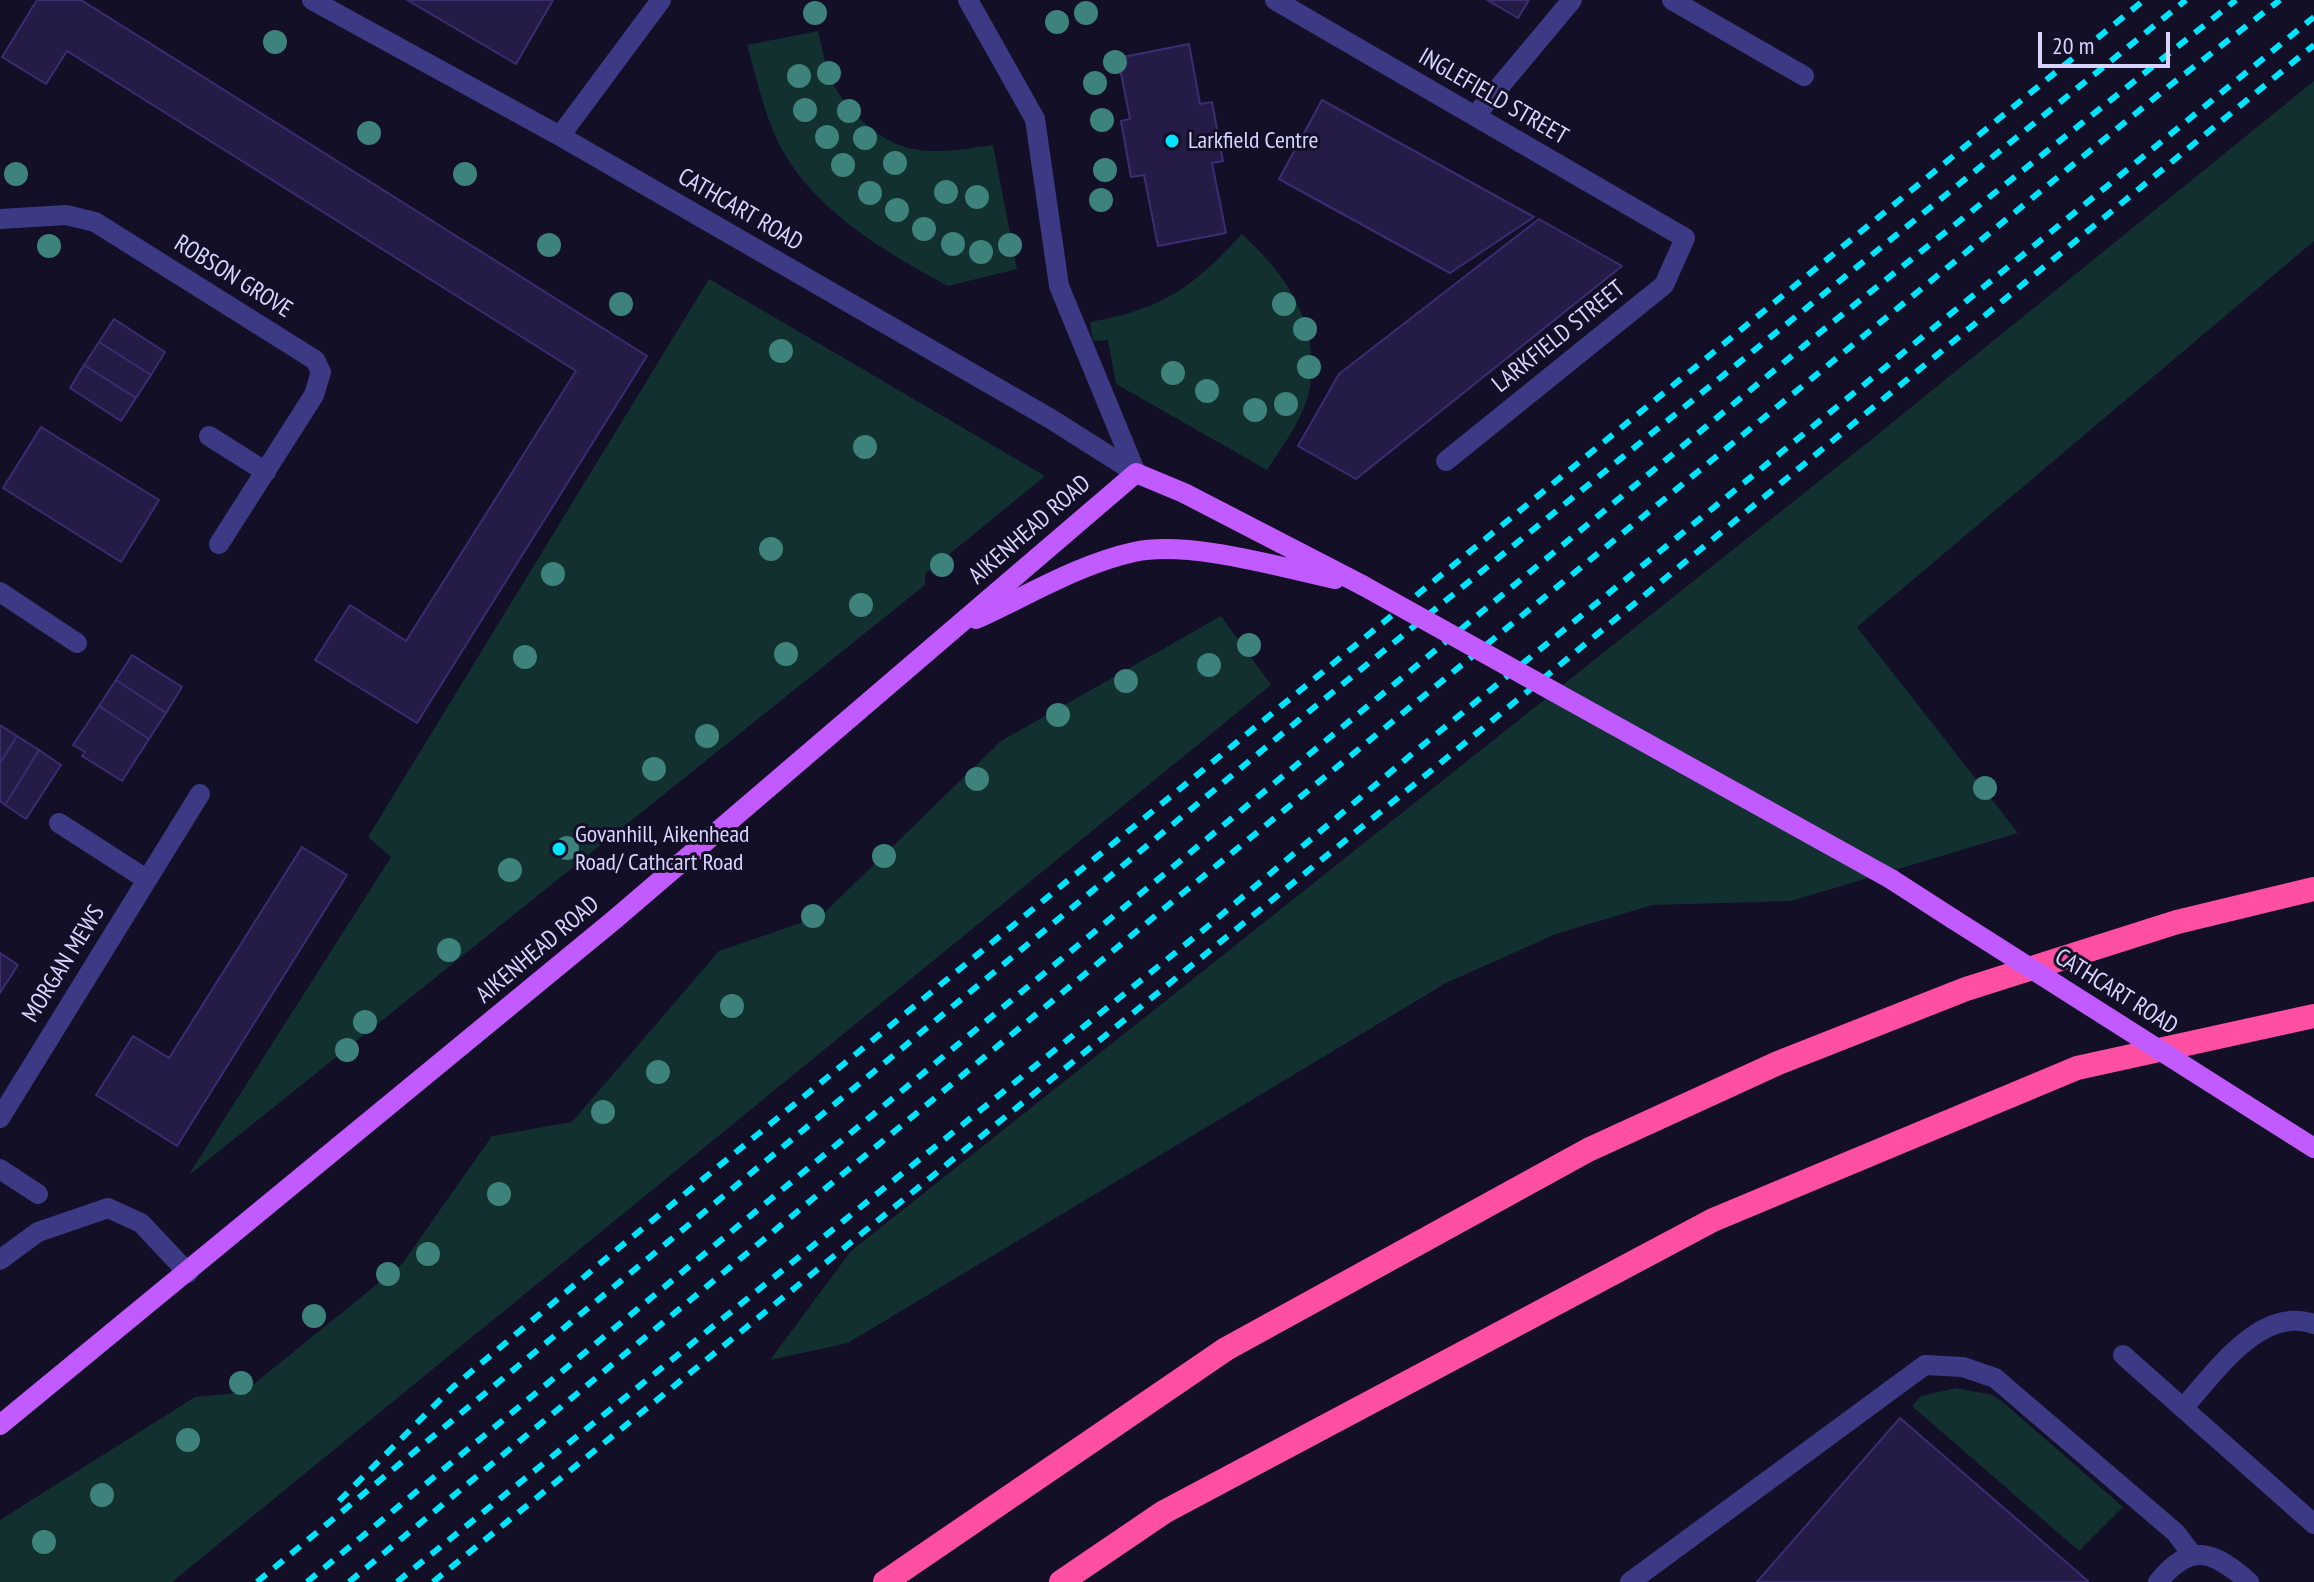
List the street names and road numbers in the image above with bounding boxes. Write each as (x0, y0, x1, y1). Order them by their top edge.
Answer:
street label: INGLEFIELD STREET (1413, 43, 1573, 151)
street label: CATHCART ROAD (672, 163, 808, 257)
street label: ROBSON GROVE (169, 229, 297, 325)
street label: LARKFIELD STREET (1487, 275, 1631, 399)
street label: AIKENHEAD ROAD (963, 469, 1097, 591)
street label: AIKENHEAD ROAD (471, 890, 605, 1010)
street label: MORGAN MEWS (17, 900, 111, 1028)
street label: CATHCART ROAD (2049, 943, 2183, 1041)

